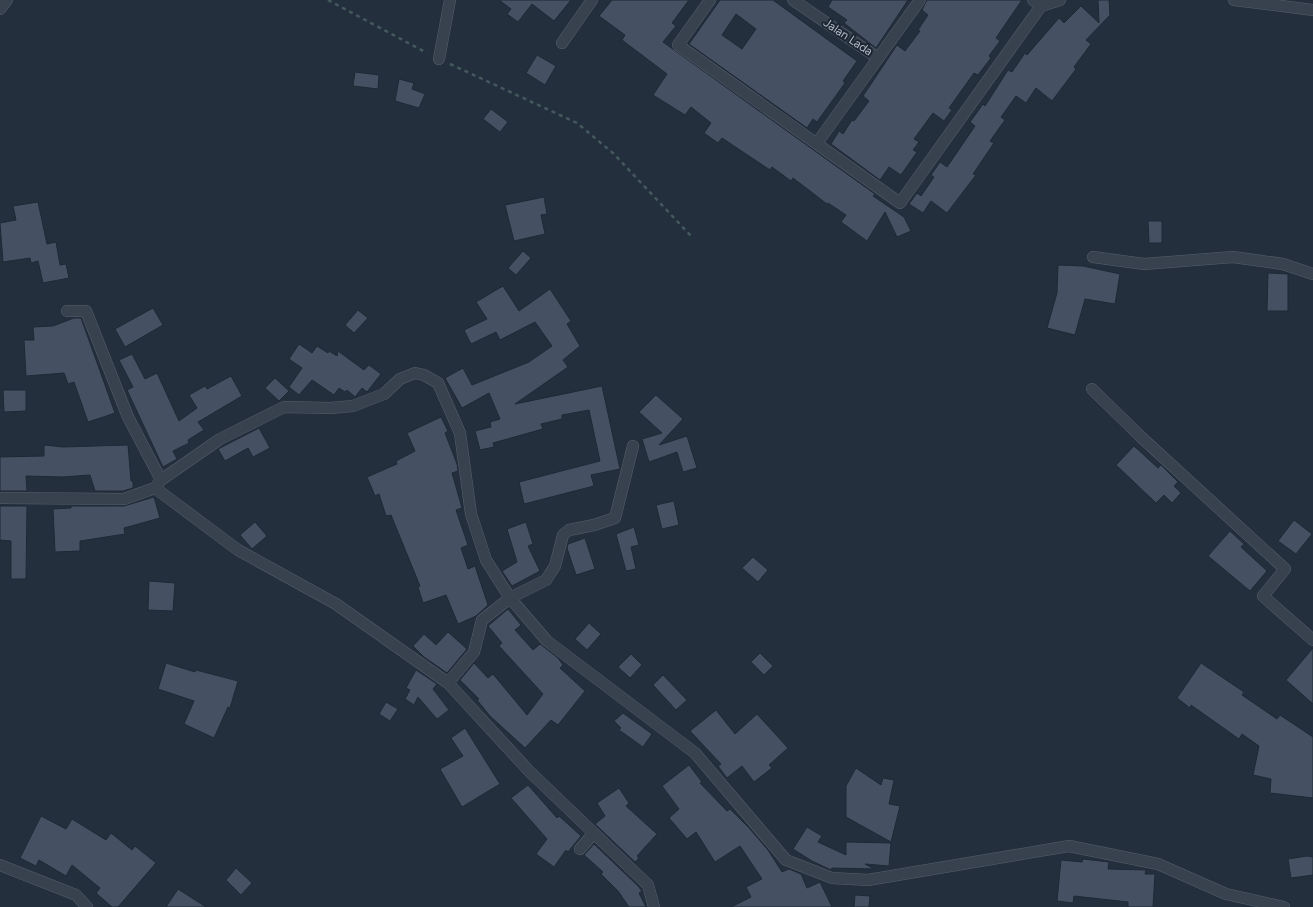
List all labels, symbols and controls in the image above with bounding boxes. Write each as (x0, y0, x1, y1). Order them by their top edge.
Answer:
street label: Jalan Lada (821, 15, 875, 59)

